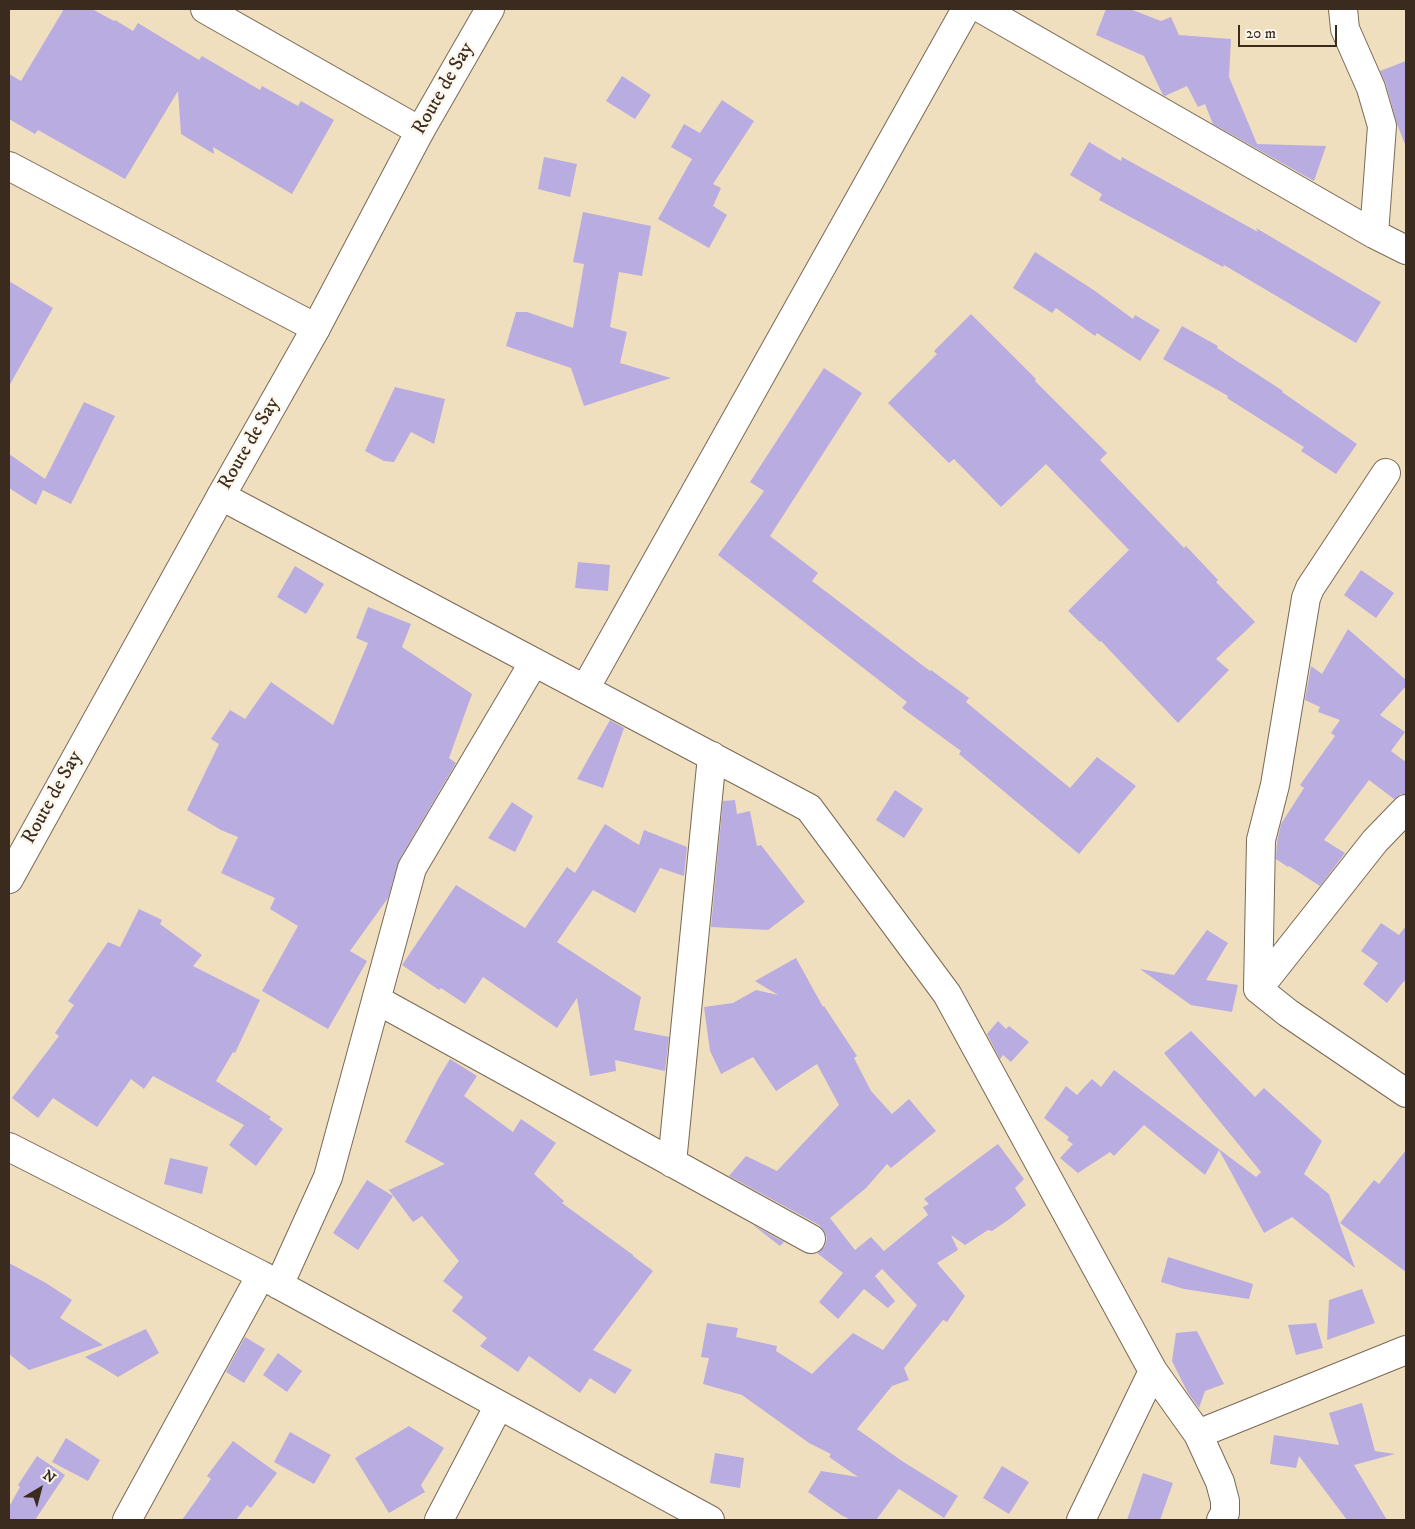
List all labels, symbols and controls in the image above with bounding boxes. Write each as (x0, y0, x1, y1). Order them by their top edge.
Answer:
scale bar (1240, 15, 1339, 47)
text: 20 m (1246, 24, 1276, 43)
street label: Route de Say (408, 39, 480, 139)
street label: Route de Say (214, 394, 286, 494)
street label: Route de Say (18, 747, 88, 849)
north arrow (15, 1464, 65, 1514)
text: N (39, 1466, 59, 1488)

